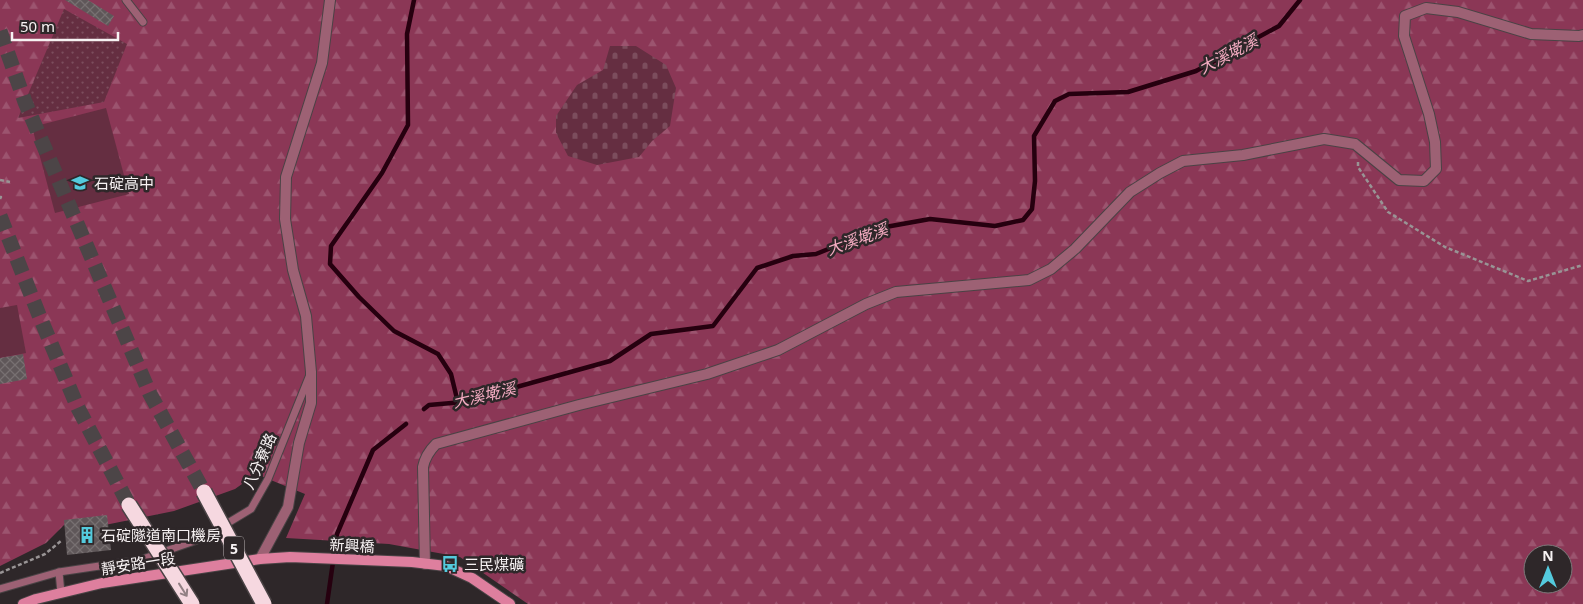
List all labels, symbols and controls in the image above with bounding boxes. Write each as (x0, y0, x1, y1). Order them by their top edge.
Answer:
scale bar (12, 10, 119, 42)
text: 50 m (20, 16, 55, 36)
water label: 大溪墘溪 (1195, 28, 1263, 79)
school or university icon: 石碇高中 (70, 173, 90, 193)
place label: 石碇高中 (94, 173, 154, 193)
water label: 大溪墘溪 (823, 217, 893, 260)
water label: 大溪墘溪 (450, 377, 520, 413)
street label: 八分寮路 (238, 430, 280, 492)
building icon: 石碇隧道南口機房 (77, 525, 97, 545)
place label: 石碇隧道南口機房 (101, 525, 221, 545)
street label: 新興橋 (329, 534, 375, 556)
road number: 5 (224, 536, 244, 560)
north arrow (1523, 544, 1573, 594)
text: N (1542, 546, 1554, 565)
street label: 靜安路一段 (99, 547, 177, 579)
bus stop icon: 三民煤礦 (440, 554, 460, 574)
place label: 三民煤礦 (464, 554, 524, 574)
one-way arrow (178, 583, 188, 597)

